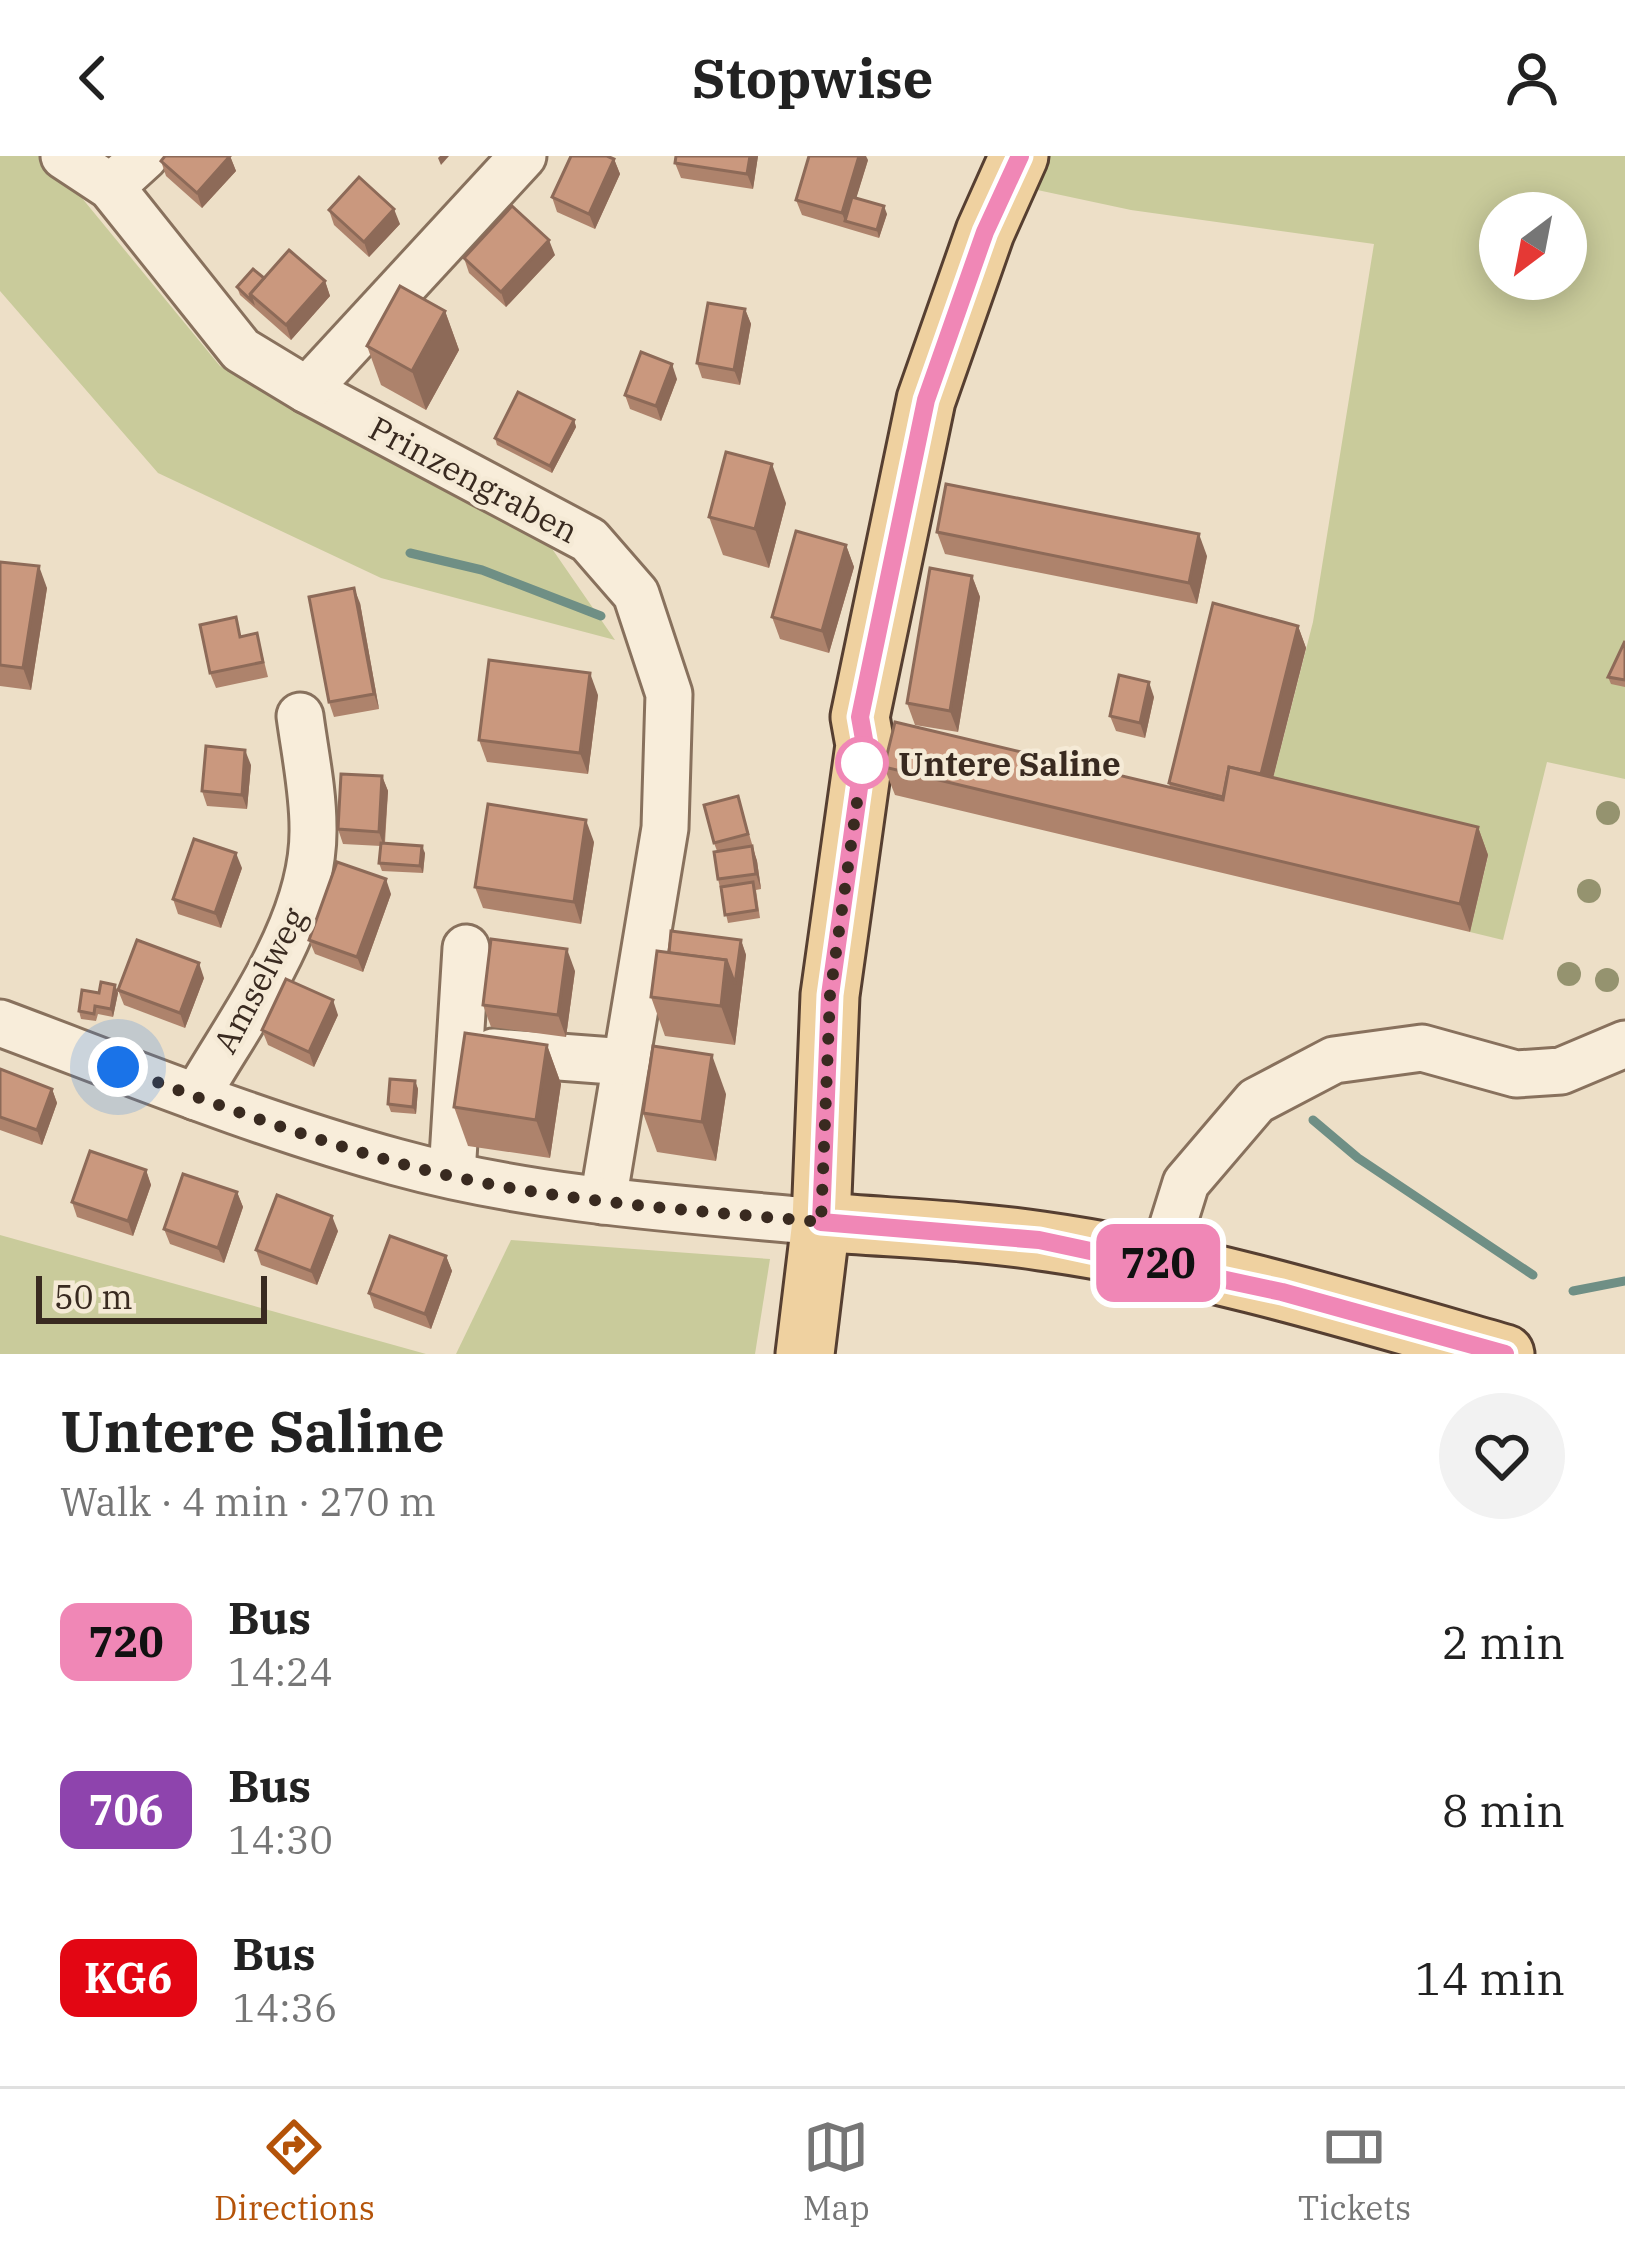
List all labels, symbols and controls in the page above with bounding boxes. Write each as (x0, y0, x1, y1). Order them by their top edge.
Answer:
text: Stopwise (692, 43, 933, 113)
icon: back (60, 45, 126, 111)
icon: person (1499, 45, 1565, 111)
north arrow (1479, 192, 1587, 300)
map controls (1479, 192, 1587, 300)
street label: Prinzengraben (362, 406, 586, 552)
marker: Untere Saline (837, 738, 887, 788)
place label: Untere Saline (898, 742, 1121, 785)
street label: Amselweg (203, 900, 315, 1060)
your location (88, 1037, 148, 1097)
line badge: 720 (1089, 1224, 1227, 1302)
text: 720 (1120, 1235, 1196, 1290)
scale bar (36, 1270, 267, 1323)
text: 50 m (54, 1275, 133, 1318)
button: heart (1439, 1393, 1565, 1519)
text: Untere Saline (60, 1394, 445, 1468)
text: Walk · 4 min · 270 m (60, 1476, 436, 1527)
text: Bus (228, 1588, 311, 1646)
text: 2 min (1442, 1613, 1565, 1671)
text: 720 (88, 1614, 164, 1669)
text: 14:24 (228, 1646, 333, 1697)
text: Bus (228, 1756, 311, 1814)
text: 8 min (1442, 1781, 1565, 1839)
text: 706 (88, 1782, 164, 1837)
text: 14:30 (228, 1814, 333, 1865)
text: Bus (233, 1924, 316, 1982)
text: 14 min (1415, 1949, 1565, 2007)
text: KG6 (84, 1950, 173, 2005)
text: 14:36 (233, 1982, 337, 2033)
tab: Directions (214, 2114, 375, 2229)
tab: Map (803, 2114, 870, 2229)
tab: Tickets (1298, 2114, 1411, 2229)

